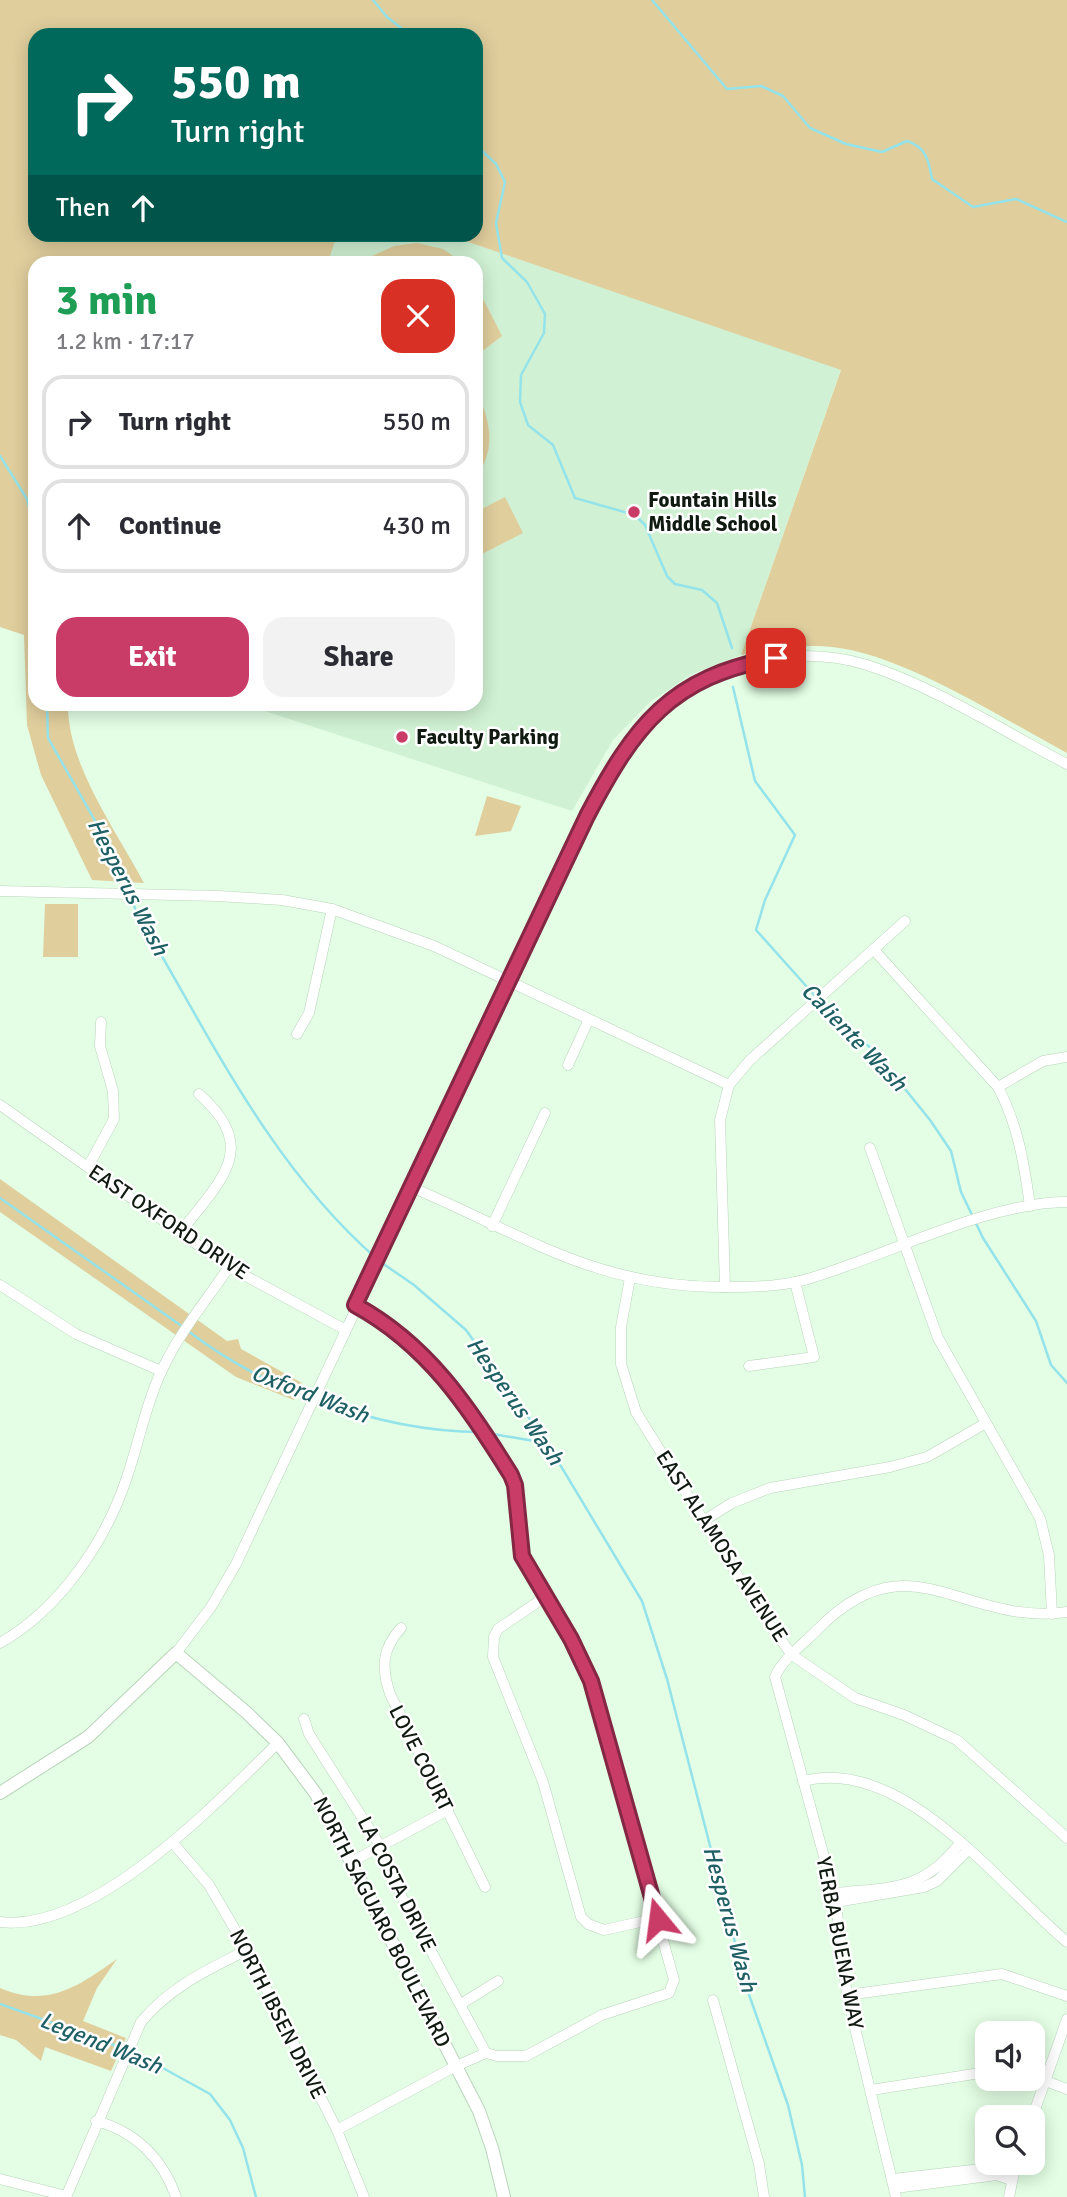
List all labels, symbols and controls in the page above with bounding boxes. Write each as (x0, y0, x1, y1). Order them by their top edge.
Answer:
text: 550 m (171, 52, 301, 112)
icon: right (56, 56, 147, 147)
text: Turn right (171, 112, 304, 151)
icon: ahead (124, 189, 162, 227)
text: Then (56, 192, 110, 224)
text: 3 min (56, 275, 157, 326)
button: close (381, 279, 455, 353)
text: 1.2 km · 17:17 (56, 327, 195, 356)
icon: right (60, 403, 98, 441)
text: Turn right (119, 406, 231, 438)
text: 550 m (382, 406, 451, 438)
place label: Fountain Hills Middle School (648, 487, 778, 537)
marker: Fountain Hills Middle School (626, 504, 642, 520)
icon: ahead (60, 507, 98, 545)
text: Continue (119, 510, 221, 542)
text: 430 m (382, 510, 451, 542)
button: Exit (56, 617, 249, 697)
button: Share (263, 617, 455, 697)
pin (746, 628, 806, 688)
icon: arrive (757, 639, 795, 677)
place label: Faculty Parking (416, 724, 559, 750)
marker: Faculty Parking (394, 729, 410, 745)
water label: Hesperus Wash (81, 814, 176, 962)
water label: Caliente Wash (795, 977, 914, 1098)
street label: EAST OXFORD DRIVE (84, 1159, 254, 1285)
water label: Hesperus Wash (460, 1331, 571, 1472)
water label: Oxford Wash (247, 1358, 374, 1430)
street label: EAST ALAMOSA AVENUE (650, 1445, 794, 1647)
street label: LOVE COURT (383, 1701, 459, 1816)
street label: NORTH SAGUARO BOULEVARD (307, 1792, 457, 2052)
street label: LA COSTA DRIVE (352, 1812, 442, 1956)
water label: Hesperus Wash (697, 1843, 764, 1997)
street label: YERBA BUENA WAY (811, 1855, 870, 2032)
position arrow (621, 1882, 695, 1956)
street label: NORTH IBSEN DRIVE (224, 1925, 332, 2103)
water label: Legend Wash (36, 2005, 168, 2081)
map controls (975, 2021, 1045, 2175)
button: sound (975, 2021, 1045, 2091)
button: search (975, 2105, 1045, 2175)

